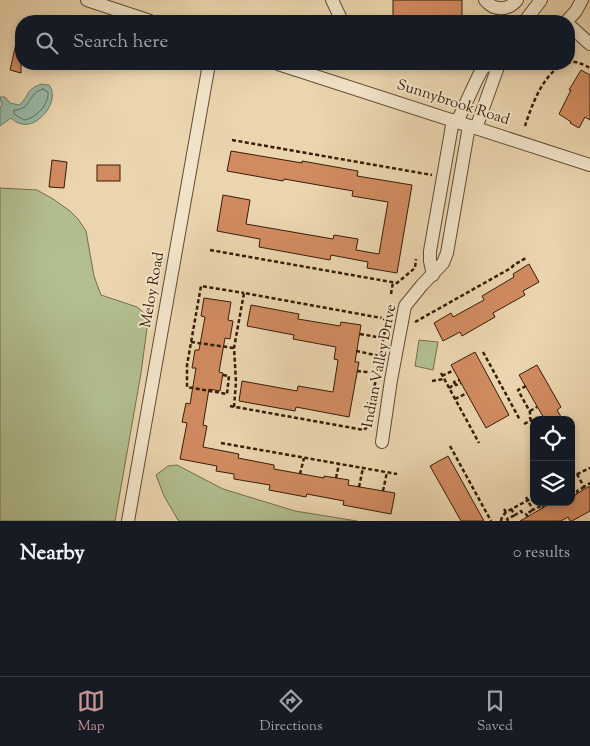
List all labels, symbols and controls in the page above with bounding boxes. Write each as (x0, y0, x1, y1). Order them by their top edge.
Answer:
search box (15, 15, 575, 70)
icon: search (33, 29, 61, 57)
text: Search here (73, 29, 168, 56)
street label: Sunnybrook Road (394, 75, 513, 131)
street label: Meloy Road (136, 250, 170, 330)
street label: Indian Valley Drive (358, 303, 402, 429)
map controls (530, 416, 575, 506)
button: locate (530, 416, 575, 461)
button: layers (530, 461, 575, 506)
text: Nearby (20, 539, 85, 569)
text: 0 results (513, 542, 570, 565)
tab: Map (77, 687, 105, 737)
tab: Directions (259, 687, 323, 737)
tab: Saved (477, 687, 513, 737)

